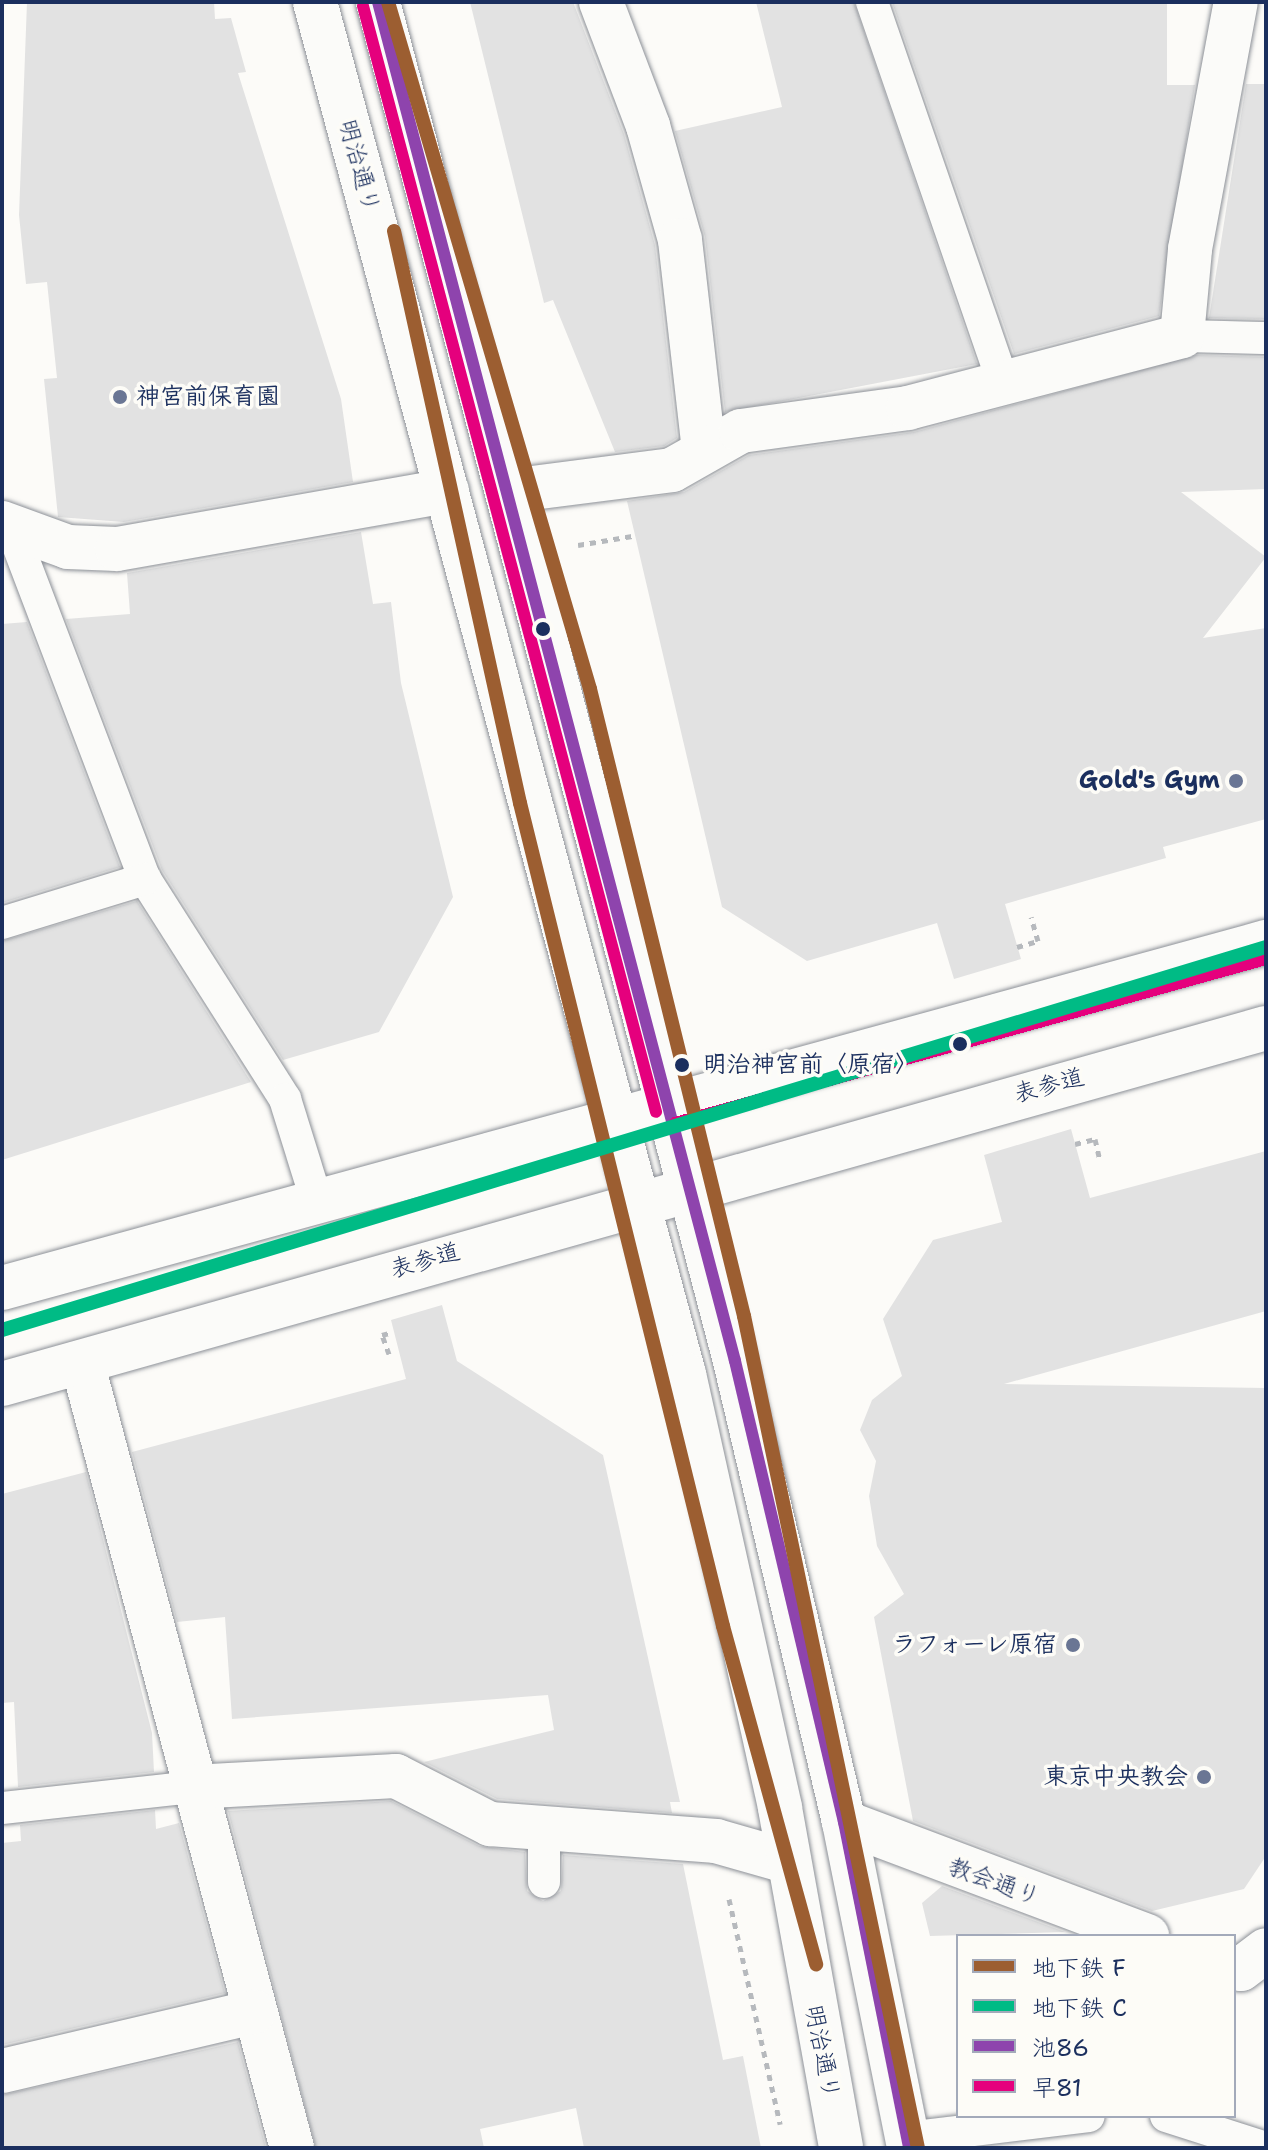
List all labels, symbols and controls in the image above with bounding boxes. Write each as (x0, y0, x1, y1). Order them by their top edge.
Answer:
street label: 明治通り (333, 116, 385, 216)
place label: 神宮前保育園 (136, 383, 280, 411)
marker: 神宮前保育園 (111, 388, 129, 406)
unlabelled marker (535, 621, 551, 637)
place label: Gold's Gym (1079, 767, 1220, 795)
marker: Gold's Gym (1227, 772, 1245, 790)
unlabelled marker (952, 1036, 968, 1052)
marker: 明治神宮前〈原宿〉 (668, 1051, 696, 1079)
place label: 明治神宮前〈原宿〉 (703, 1051, 919, 1079)
street label: 表参道 (1010, 1063, 1088, 1109)
street label: 表参道 (386, 1237, 464, 1285)
place label: ラフォーレ原宿 (889, 1631, 1057, 1659)
marker: ラフォーレ原宿 (1064, 1636, 1082, 1654)
place label: 東京中央教会 (1044, 1763, 1188, 1791)
marker: 東京中央教会 (1195, 1768, 1213, 1786)
street label: 教会通り (944, 1852, 1044, 1912)
legend (956, 1934, 1236, 2118)
text: 地下鉄 F (1032, 1952, 1126, 1984)
text: 地下鉄 C (1032, 1992, 1127, 2024)
street label: 明治通り (799, 2002, 845, 2102)
text: 池86 (1032, 2032, 1089, 2064)
text: 早81 (1032, 2072, 1082, 2104)

